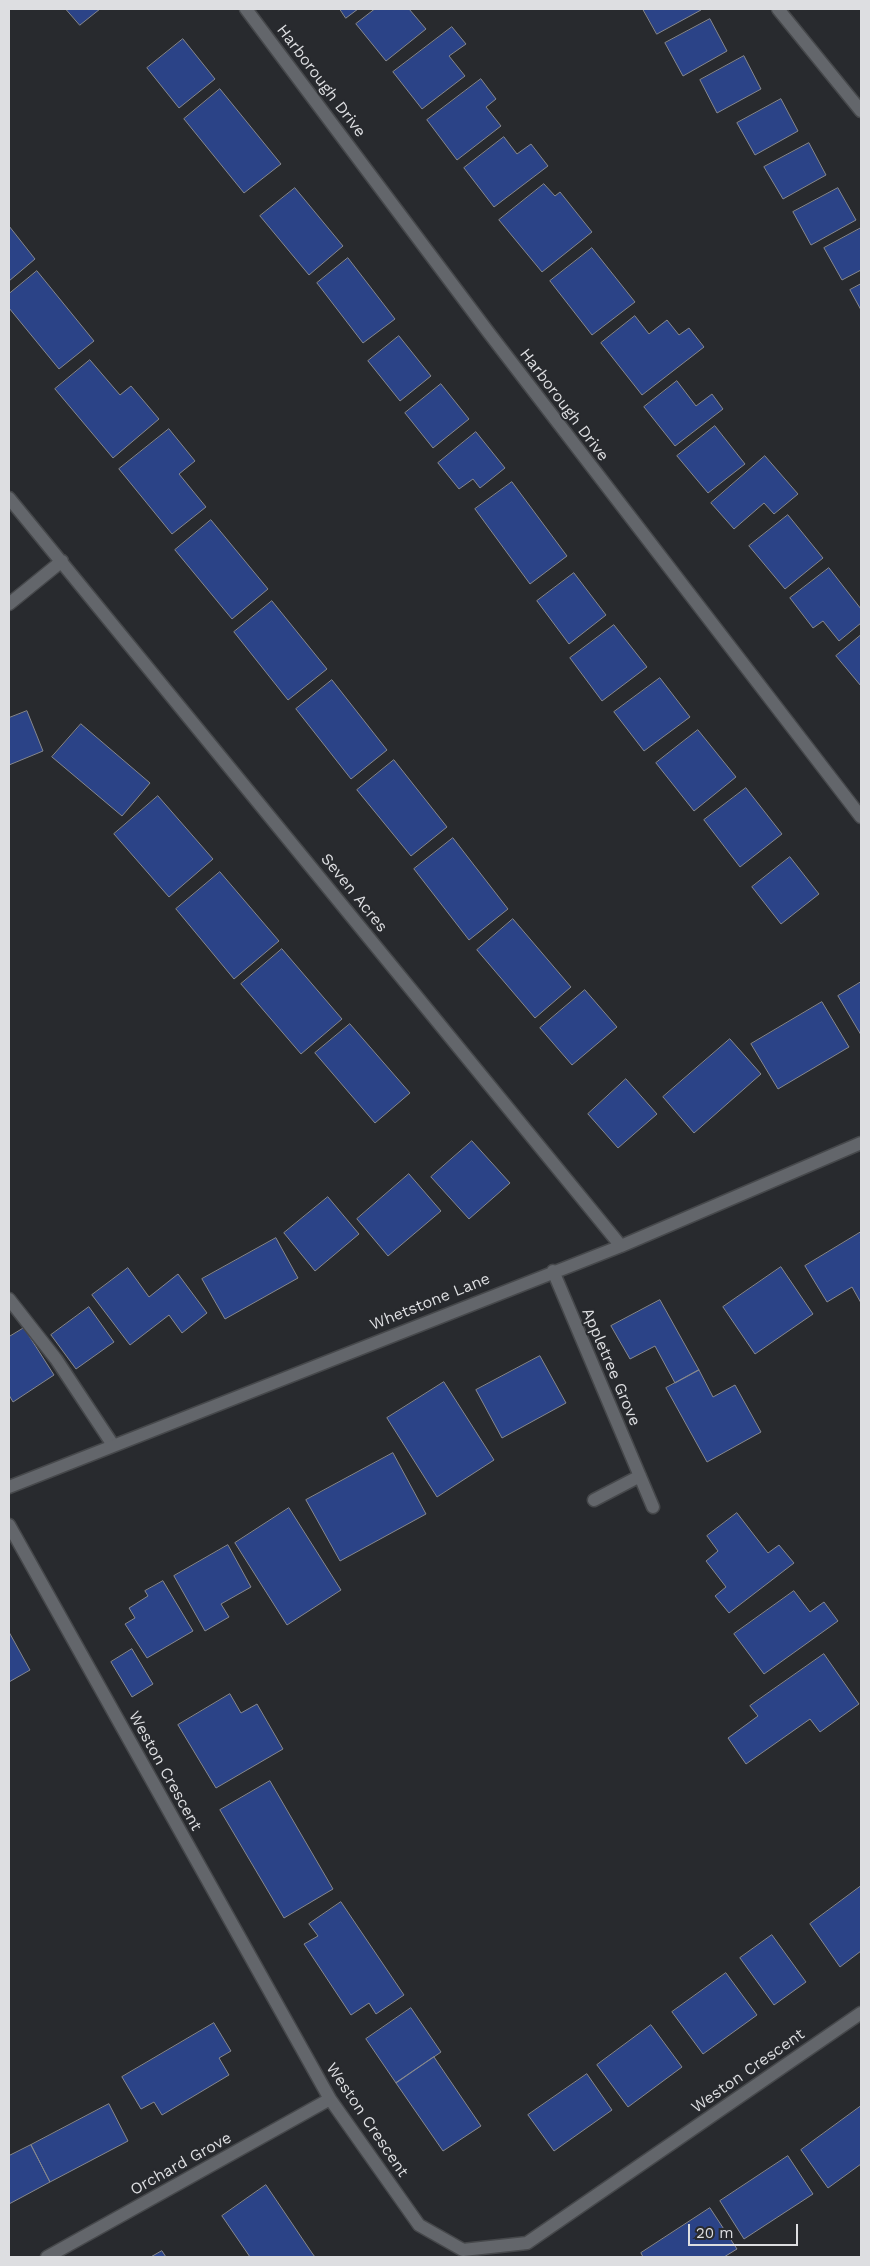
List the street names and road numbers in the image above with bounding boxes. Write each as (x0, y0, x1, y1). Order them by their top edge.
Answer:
street label: Harborough Drive (272, 21, 370, 141)
street label: Harborough Drive (515, 345, 613, 465)
street label: Seven Acres (316, 850, 392, 936)
street label: Whetstone Lane (367, 1269, 493, 1335)
street label: Appletree Grove (577, 1305, 645, 1429)
street label: Weston Crescent (124, 1708, 206, 1834)
street label: Weston Crescent (688, 2025, 808, 2117)
street label: Weston Crescent (322, 2059, 412, 2181)
street label: Orchard Grove (127, 2128, 235, 2200)

